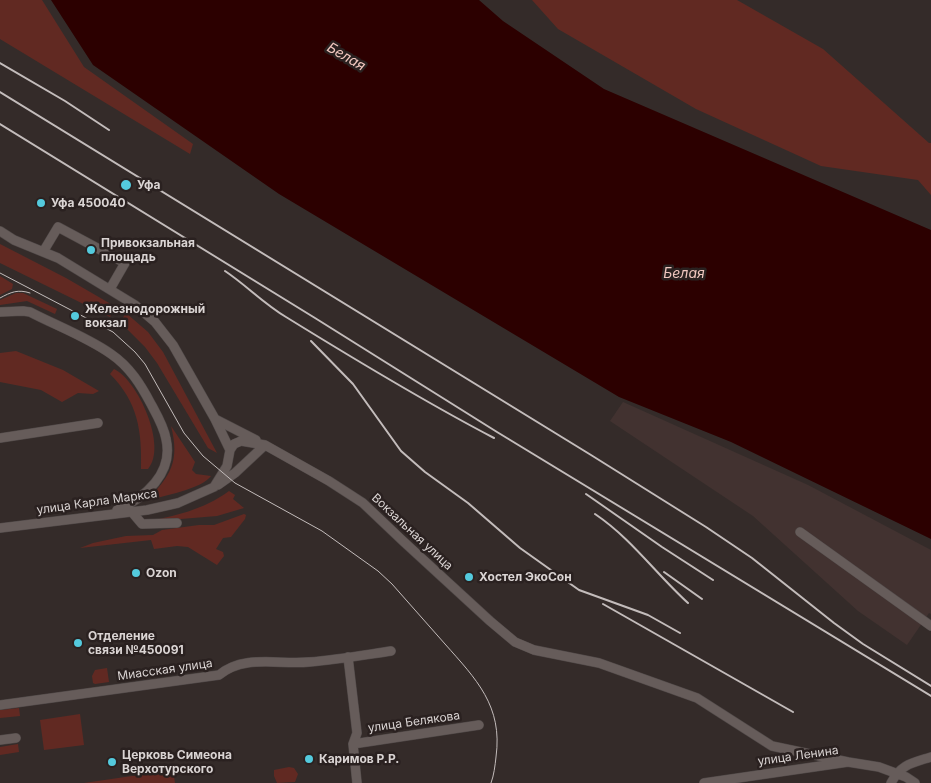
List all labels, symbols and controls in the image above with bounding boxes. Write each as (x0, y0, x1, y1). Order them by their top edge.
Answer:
water label: Белая (324, 39, 368, 75)
marker: Уфа (119, 178, 133, 192)
place label: Уфа (137, 178, 161, 192)
place label: Уфа 450040 (51, 196, 126, 210)
marker: Уфа 450040 (35, 197, 47, 209)
place label: Привокзальная площадь (101, 236, 195, 264)
marker: Привокзальная площадь (85, 244, 97, 256)
water label: Белая (663, 266, 705, 282)
place label: Железнодорожный вокзал (85, 302, 205, 330)
marker: Железнодорожный вокзал (69, 310, 81, 322)
street label: улица Карла Маркса (36, 486, 158, 518)
street label: Вокзальная улица (369, 491, 455, 573)
place label: Ozon (146, 566, 177, 580)
marker: Ozon (130, 567, 142, 579)
place label: Хостел ЭкоСон (479, 570, 572, 584)
marker: Хостел ЭкоСон (463, 571, 475, 583)
place label: Отделение связи №450091 (88, 629, 184, 657)
marker: Отделение связи №450091 (72, 637, 84, 649)
street label: Миасская улица (117, 656, 213, 684)
street label: улица Белякова (367, 708, 461, 736)
street label: улица Ленина (757, 743, 839, 769)
place label: Церковь Симеона Верхотурского (122, 748, 232, 776)
place label: Каримов Р.Р. (319, 752, 399, 766)
marker: Каримов Р.Р. (303, 753, 315, 765)
marker: Церковь Симеона Верхотурского (106, 756, 118, 768)

